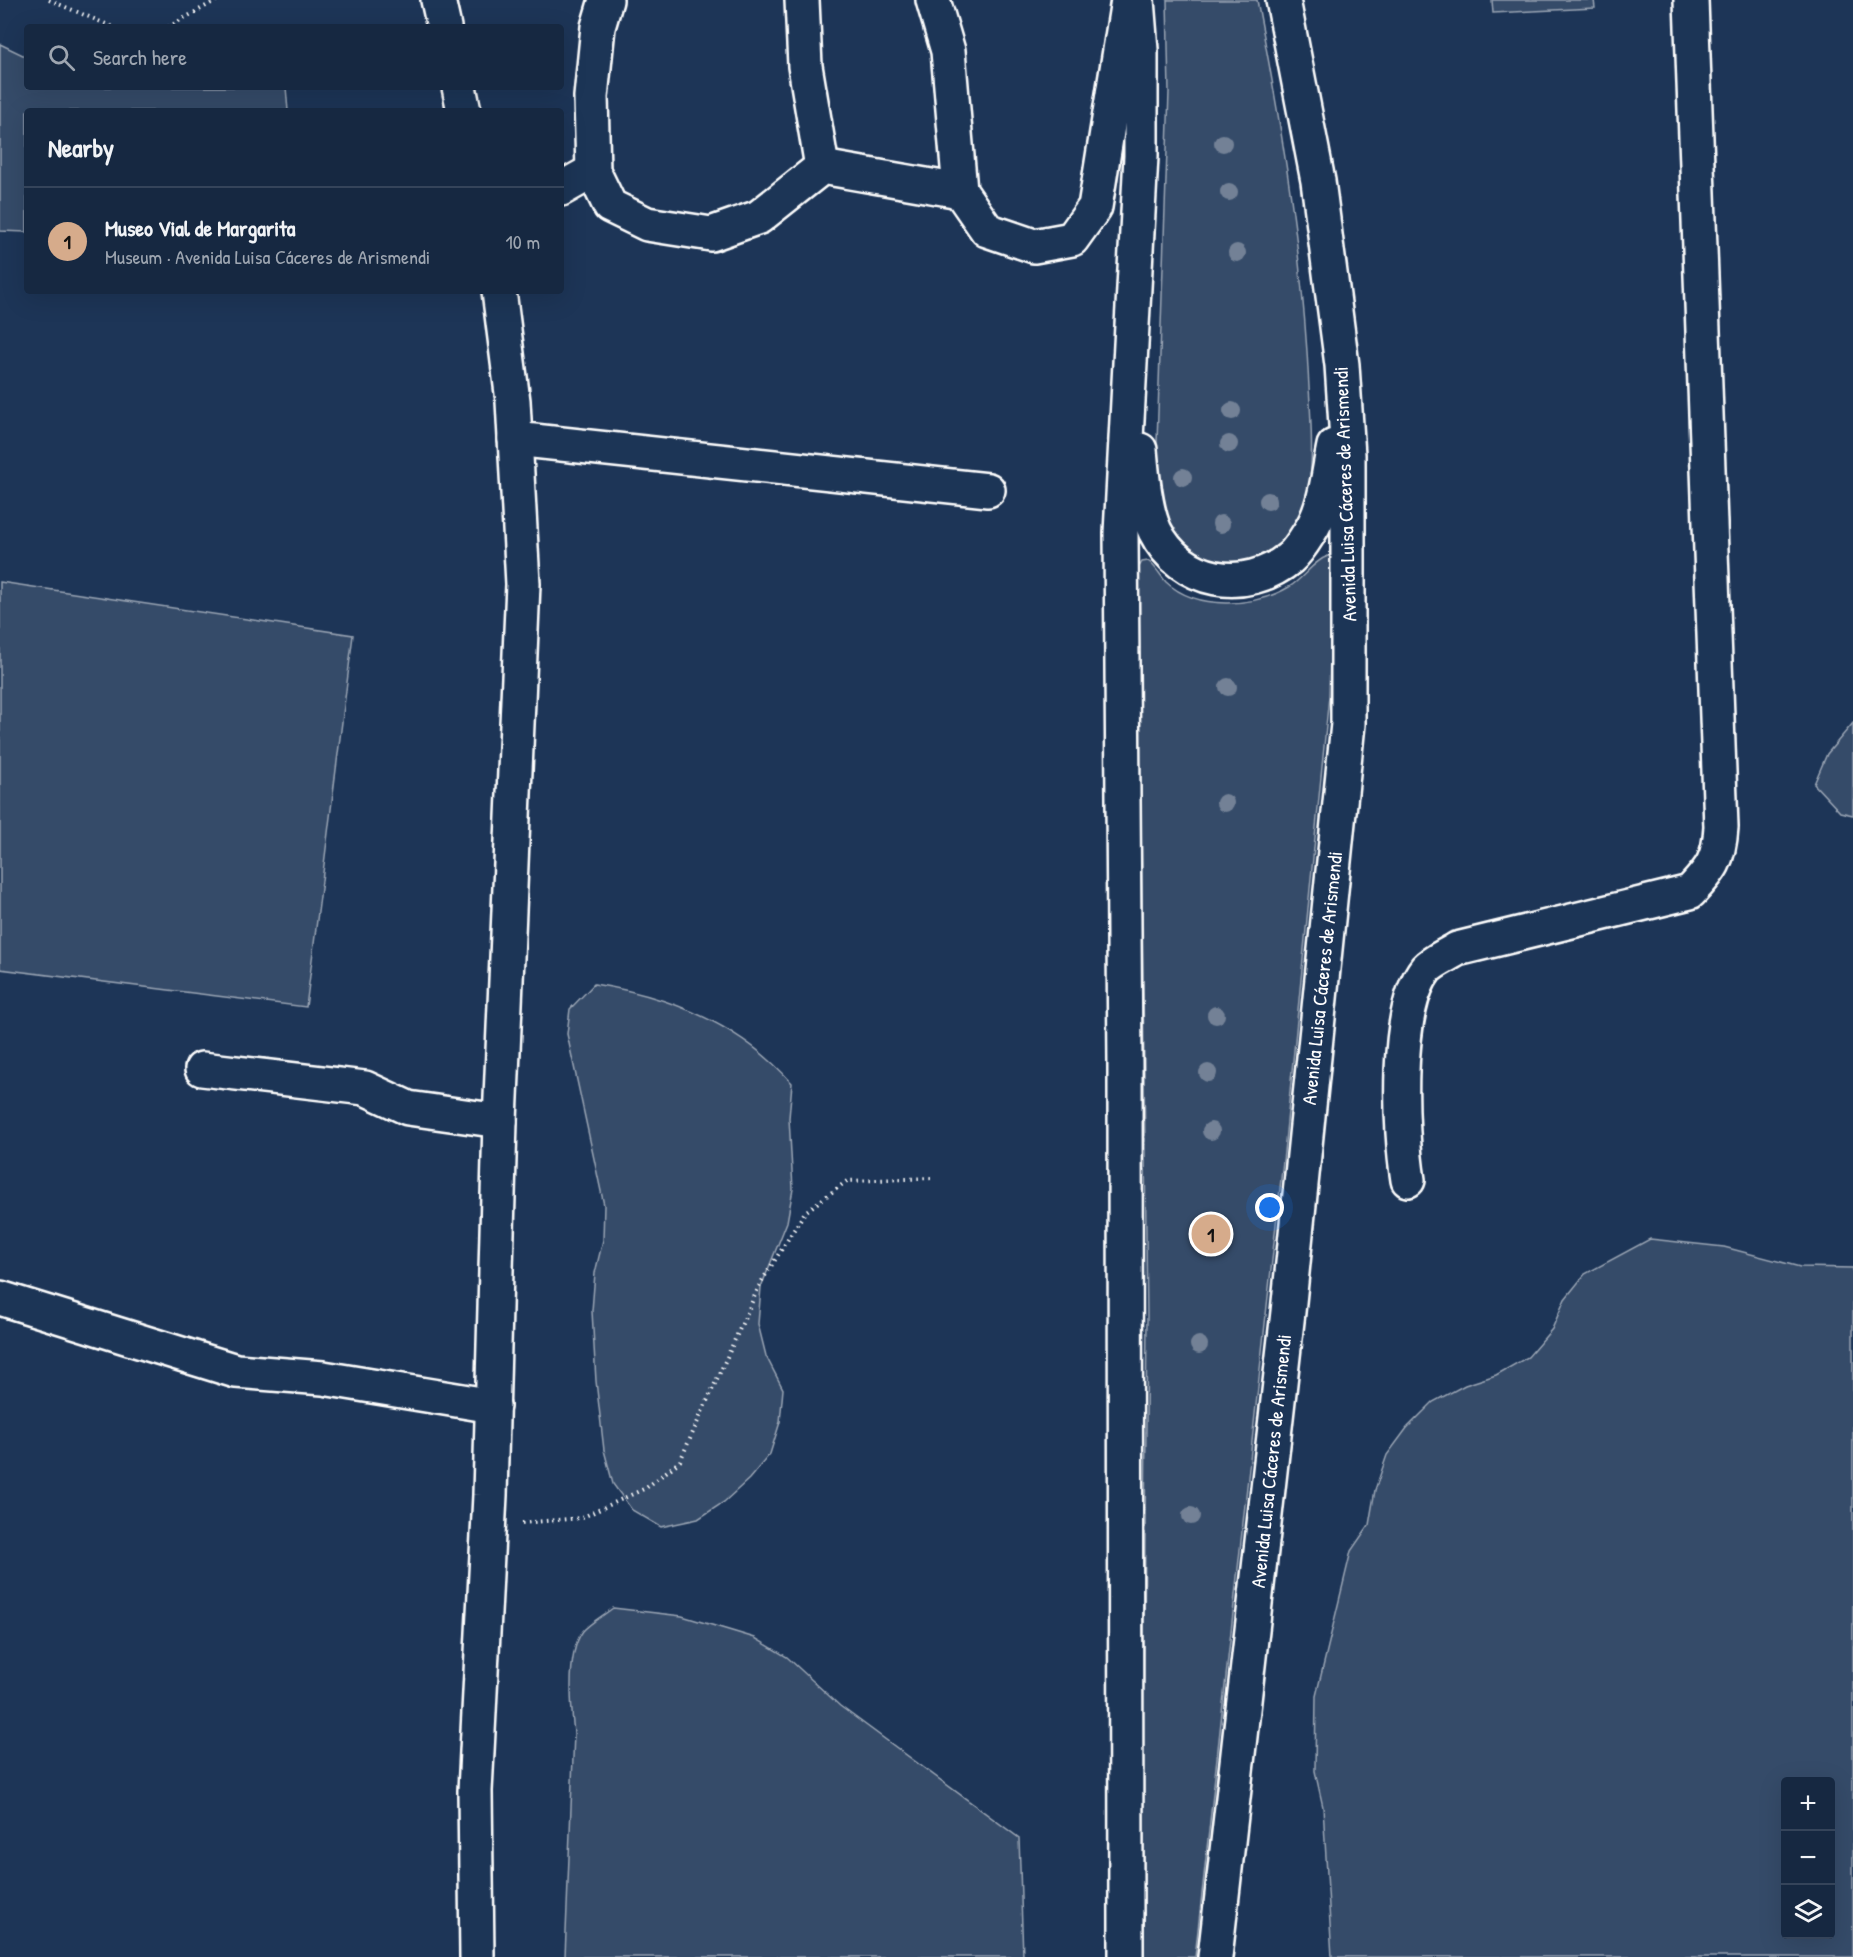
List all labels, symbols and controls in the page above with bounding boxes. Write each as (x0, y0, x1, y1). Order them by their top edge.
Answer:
search box (24, 24, 564, 90)
icon: search (45, 41, 78, 74)
text: Search here (93, 42, 187, 72)
text: Nearby (48, 130, 114, 165)
text: Museo Vial de Margarita (105, 213, 295, 243)
text: 1 (64, 228, 71, 255)
text: 10 m (506, 228, 540, 255)
text: Museum · Avenida Luisa Cáceres de Arismendi (105, 243, 430, 270)
street label: Avenida Luisa Cáceres de Arismendi (1327, 366, 1362, 622)
street label: Avenida Luisa Cáceres de Arismendi (1295, 850, 1348, 1106)
your location (1255, 1193, 1284, 1222)
pin: 1 (1192, 1212, 1230, 1256)
street label: Avenida Luisa Cáceres de Arismendi (1244, 1333, 1297, 1589)
map controls (1781, 1777, 1835, 1939)
button: + (1781, 1777, 1835, 1831)
button: − (1781, 1831, 1835, 1885)
button: layers (1781, 1885, 1835, 1939)

